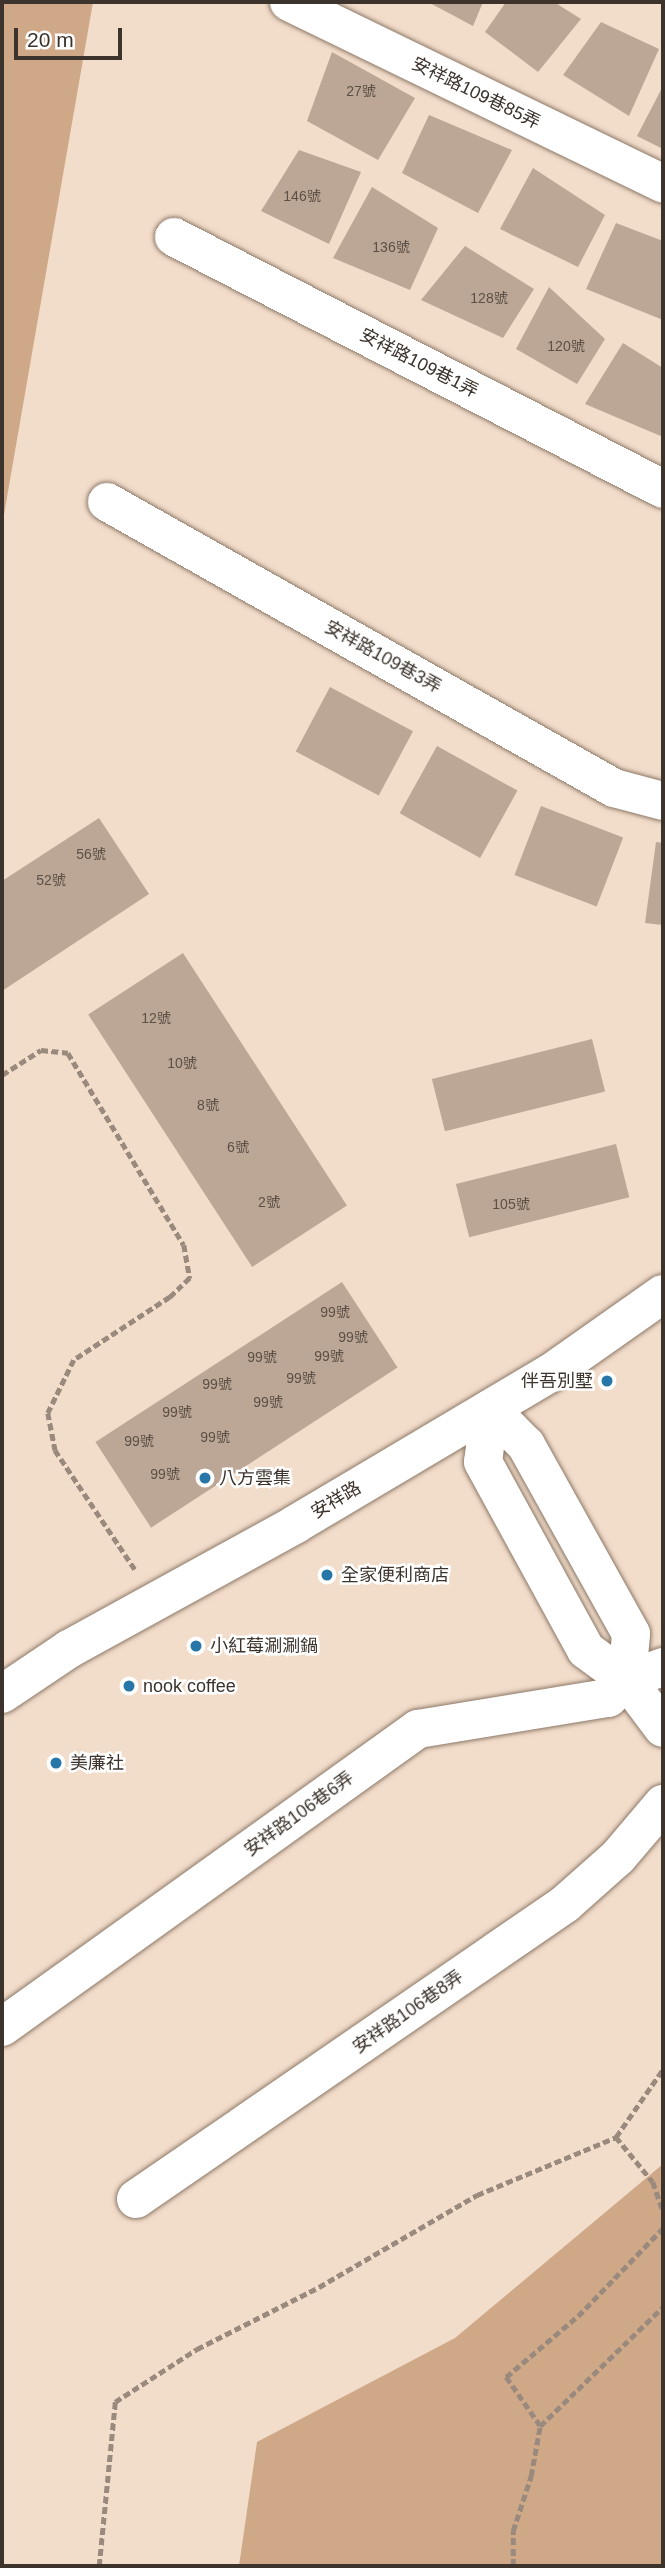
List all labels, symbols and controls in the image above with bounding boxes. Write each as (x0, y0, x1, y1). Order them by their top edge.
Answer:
scale bar (18, 14, 126, 58)
text: 20 m (27, 28, 74, 51)
street label: 安祥路109巷85弄 (408, 53, 544, 133)
house number: 27號 (346, 83, 376, 99)
house number: 146號 (283, 188, 321, 204)
house number: 136號 (372, 239, 410, 255)
house number: 128號 (470, 290, 508, 306)
street label: 安祥路109巷1弄 (356, 324, 482, 402)
house number: 120號 (547, 338, 585, 354)
street label: 安祥路109巷3弄 (321, 616, 445, 698)
house number: 56號 (76, 846, 106, 862)
house number: 52號 (36, 872, 66, 888)
house number: 12號 (141, 1010, 171, 1026)
house number: 10號 (167, 1055, 197, 1071)
house number: 8號 (197, 1097, 219, 1113)
house number: 6號 (227, 1139, 249, 1155)
house number: 2號 (258, 1194, 280, 1210)
house number: 105號 (492, 1196, 530, 1212)
house number: 99號 (320, 1304, 350, 1320)
house number: 99號 (338, 1329, 368, 1345)
house number: 99號 (314, 1348, 344, 1364)
house number: 99號 (247, 1349, 277, 1365)
house number: 99號 (286, 1370, 316, 1386)
place label: 伴吾別墅 (521, 1370, 593, 1392)
marker: 伴吾別墅 (599, 1373, 615, 1389)
house number: 99號 (202, 1376, 232, 1392)
house number: 99號 (253, 1394, 283, 1410)
house number: 99號 (162, 1404, 192, 1420)
house number: 99號 (200, 1429, 230, 1445)
house number: 99號 (124, 1433, 154, 1449)
house number: 99號 (150, 1466, 180, 1482)
place label: 八方雲集 (219, 1467, 291, 1489)
marker: 八方雲集 (197, 1470, 213, 1486)
street label: 安祥路 (307, 1477, 365, 1523)
place label: 全家便利商店 (341, 1564, 449, 1586)
marker: 全家便利商店 (319, 1567, 335, 1583)
place label: 小紅莓涮涮鍋 (210, 1635, 318, 1657)
marker: 小紅莓涮涮鍋 (188, 1638, 204, 1654)
place label: nook coffee (143, 1675, 236, 1697)
marker: nook coffee (121, 1678, 137, 1694)
place label: 美廉社 (70, 1752, 124, 1774)
marker: 美廉社 (48, 1755, 64, 1771)
street label: 安祥路106巷6弄 (240, 1767, 358, 1861)
street label: 安祥路106巷8弄 (349, 1966, 467, 2058)

